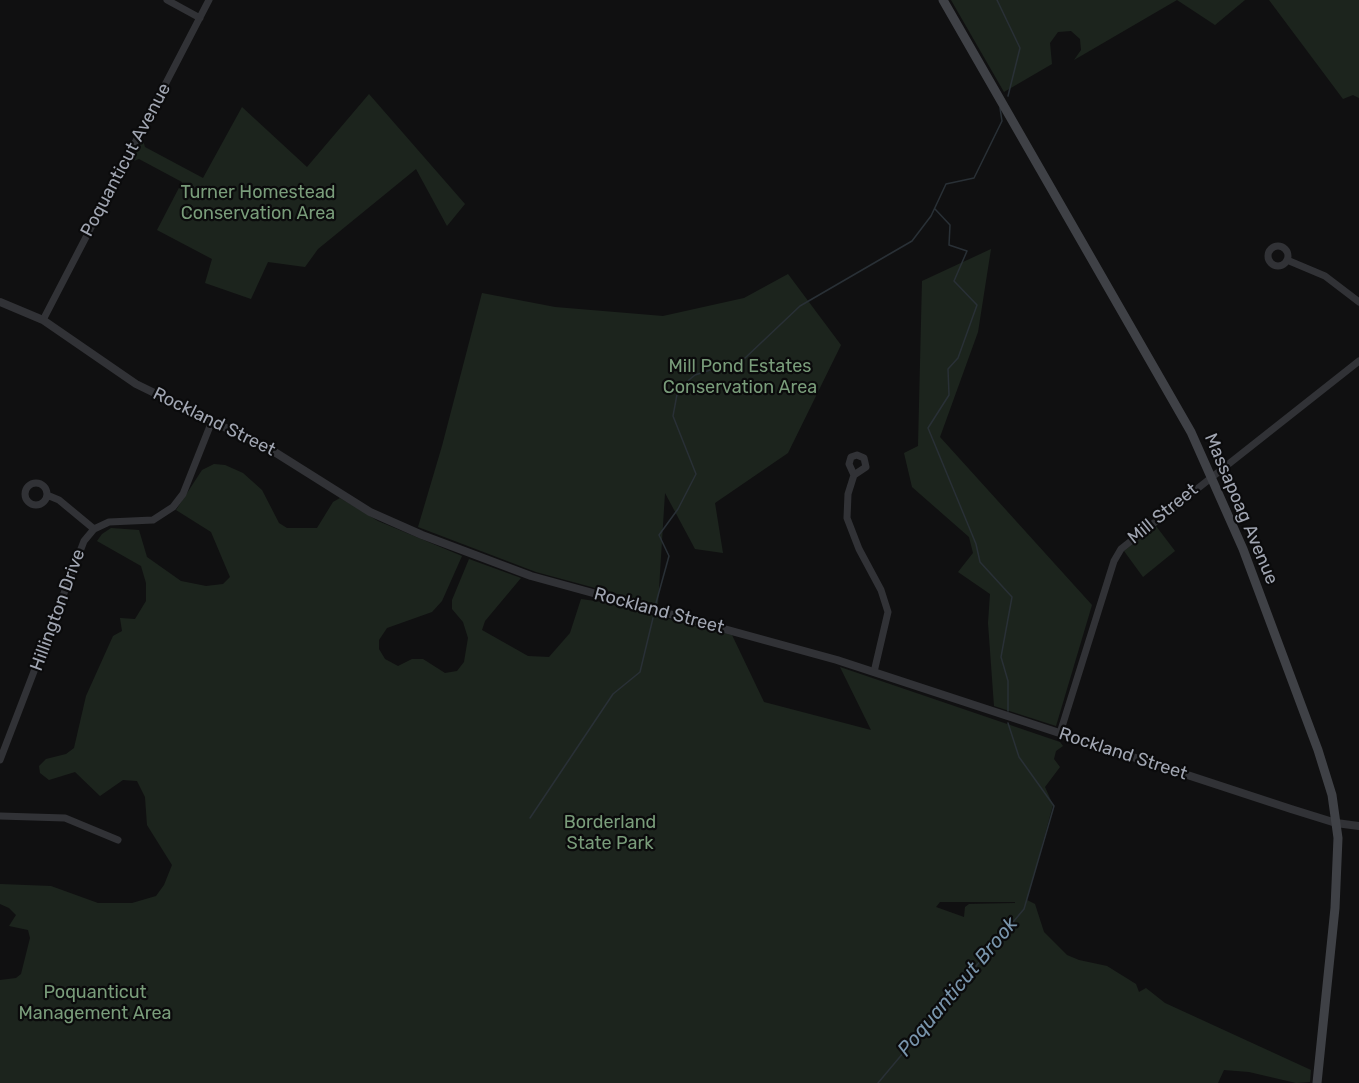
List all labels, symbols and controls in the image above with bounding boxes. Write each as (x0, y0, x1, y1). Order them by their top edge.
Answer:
street label: Poquanticut Avenue (76, 80, 176, 240)
park label: Turner Homestead Conservation Area (180, 182, 336, 224)
park label: Mill Pond Estates Conservation Area (663, 356, 817, 398)
street label: Rockland Street (149, 383, 279, 461)
street label: Massapoag Avenue (1199, 430, 1283, 588)
street label: Mill Street (1124, 479, 1202, 549)
street label: Hillington Drive (26, 546, 90, 674)
street label: Rockland Street (592, 583, 726, 639)
street label: Rockland Street (1056, 723, 1190, 785)
park label: Borderland State Park (564, 812, 656, 854)
water label: Poquanticut Brook (893, 913, 1023, 1061)
park label: Poquanticut Management Area (19, 982, 171, 1024)

